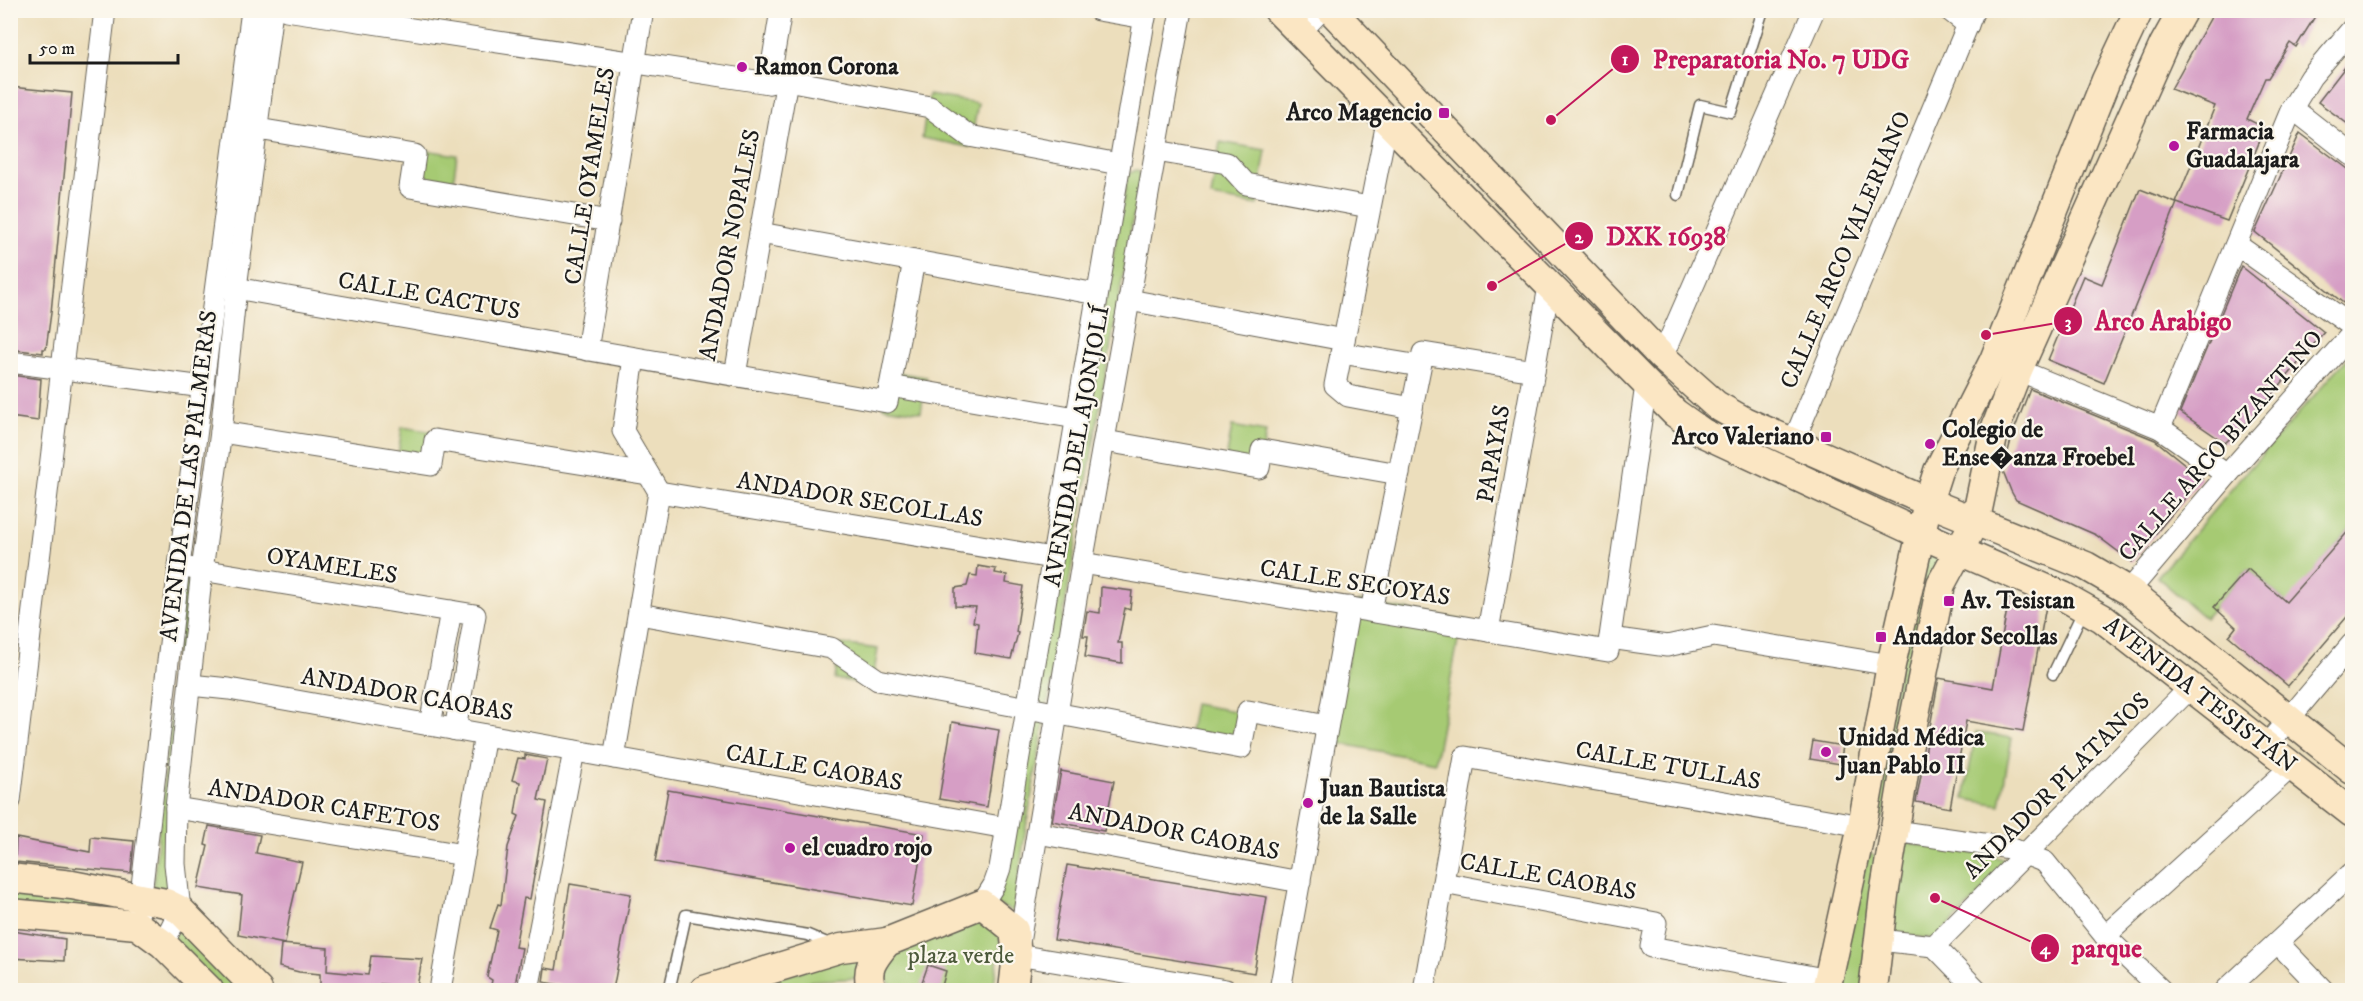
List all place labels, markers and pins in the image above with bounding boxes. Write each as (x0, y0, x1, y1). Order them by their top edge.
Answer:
callout: Preparatoria No. 7 UDG (1610, 37, 1921, 81)
place label: Ramon Corona (754, 52, 899, 82)
marker: Ramon Corona (735, 60, 749, 74)
place label: Arco Magencio (1285, 98, 1432, 128)
marker: Arco Magencio (1437, 106, 1451, 120)
place label: Farmacia Guadalajara (2186, 117, 2300, 175)
marker: Farmacia Guadalajara (2167, 139, 2181, 153)
callout: DXK 16938 (1564, 214, 1738, 258)
callout: Arco Arabigo (2053, 299, 2244, 343)
place label: Colegio de Ense�anza Froebel (1942, 415, 2135, 473)
place label: Arco Valeriano (1671, 422, 1814, 452)
marker: Arco Valeriano (1819, 430, 1833, 444)
marker: Colegio de Ense�anza Froebel (1923, 437, 1937, 451)
place label: Av. Tesistan (1960, 586, 2075, 616)
marker: Av. Tesistan (1942, 594, 1956, 608)
place label: Andador Secollas (1892, 622, 2058, 652)
marker: Andador Secollas (1874, 630, 1888, 644)
place label: Unidad Médica Juan Pablo II (1835, 723, 1985, 781)
marker: Unidad Médica Juan Pablo II (1819, 745, 1833, 759)
place label: Juan Bautista de la Salle (1317, 774, 1446, 832)
marker: Juan Bautista de la Salle (1301, 796, 1315, 810)
place label: el cuadro rojo (802, 833, 933, 863)
marker: el cuadro rojo (783, 841, 797, 855)
callout: parque (2030, 926, 2154, 970)

